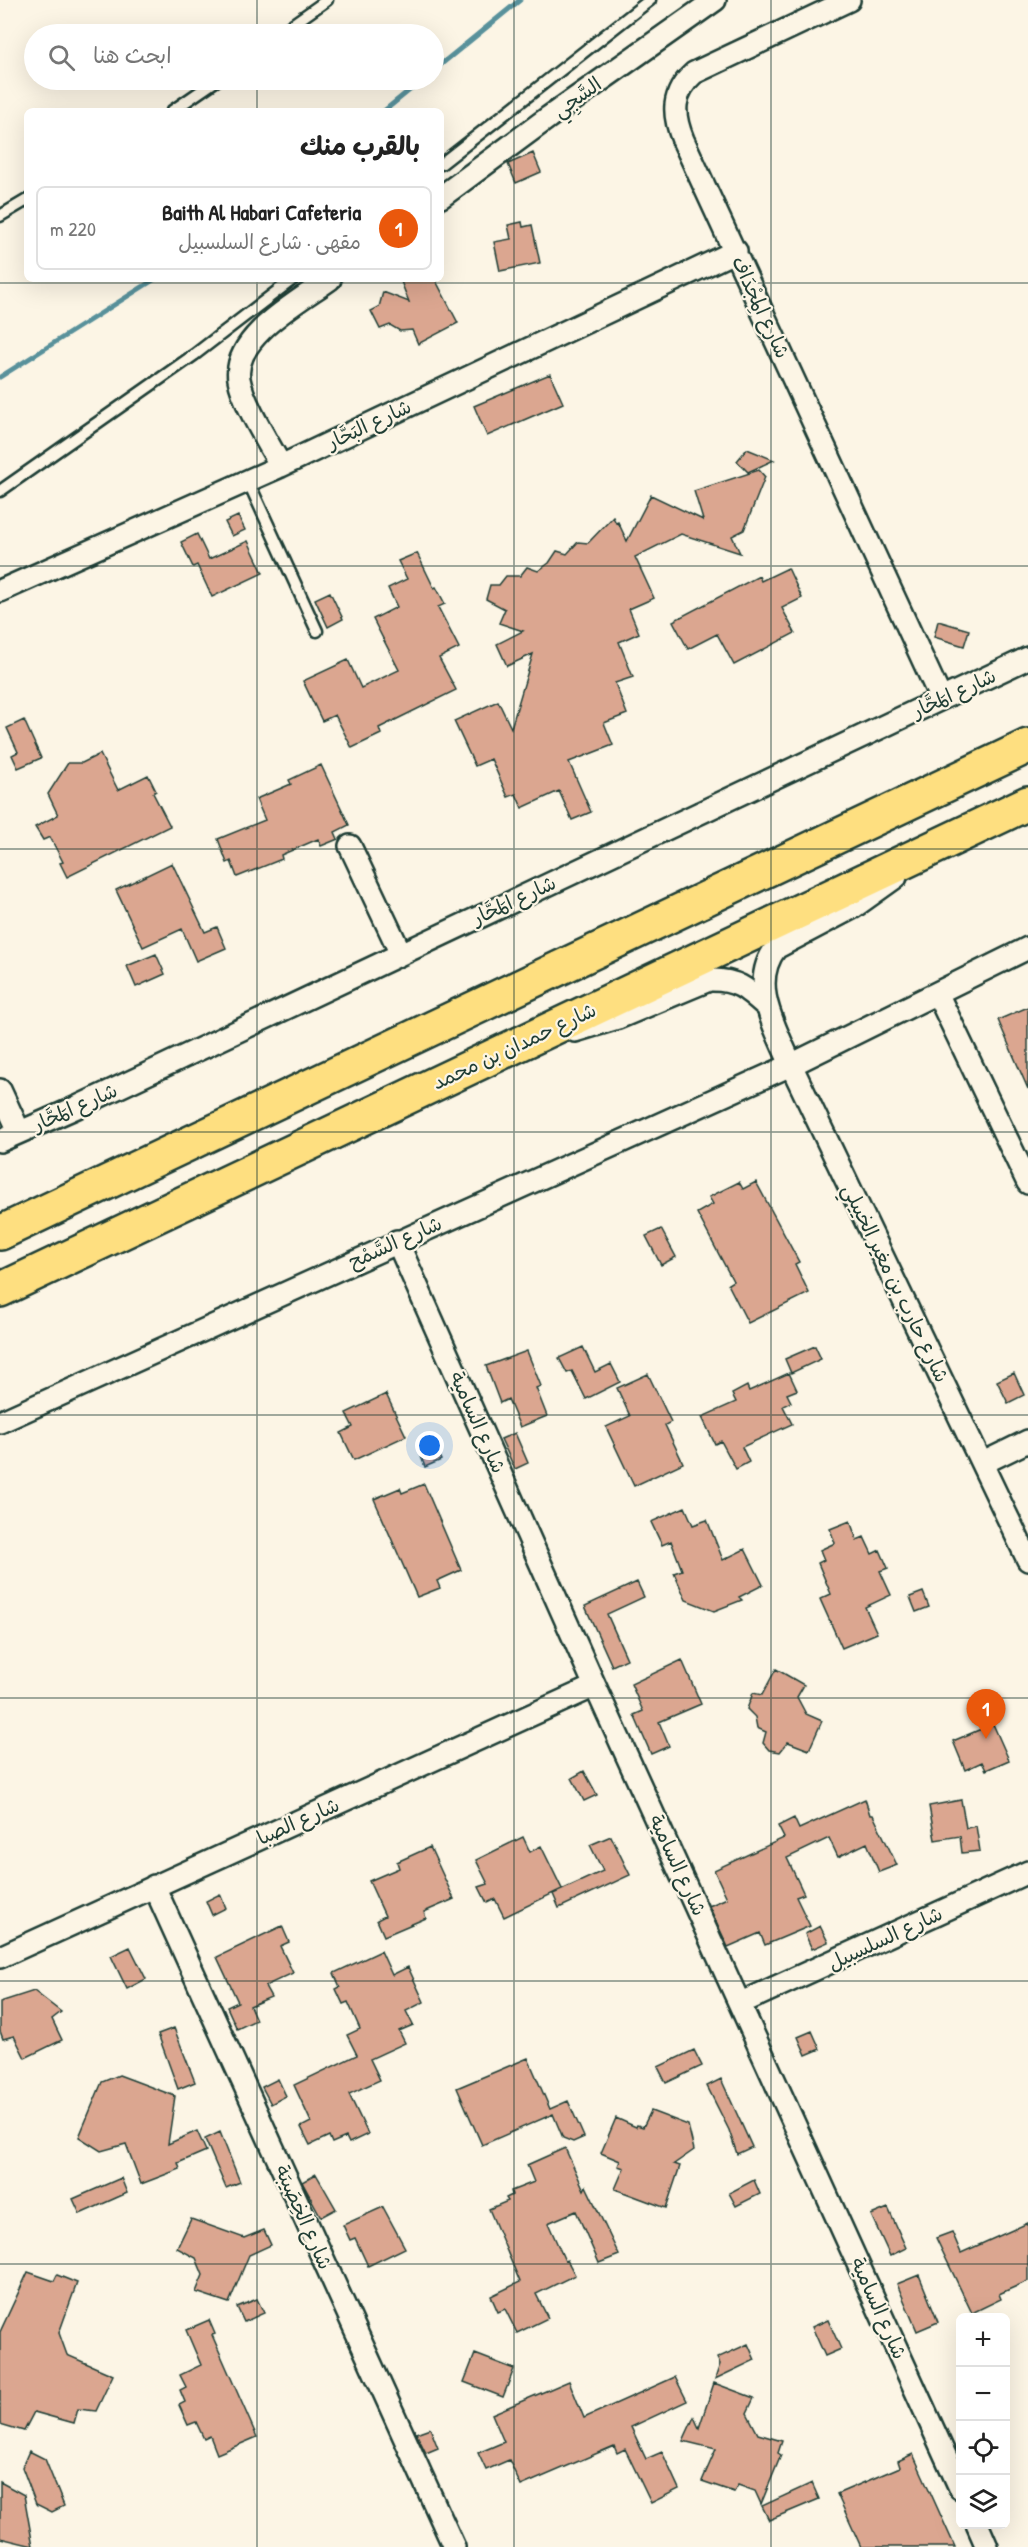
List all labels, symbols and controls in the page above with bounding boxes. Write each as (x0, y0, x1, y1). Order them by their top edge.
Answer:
search box (24, 24, 444, 90)
text: ابحث هنا (93, 40, 172, 70)
icon: search (45, 41, 78, 74)
street label: السَّجِي (547, 70, 609, 127)
text: بالقرب منك (300, 128, 420, 163)
text: Baith Al Habari Cafeteria (162, 197, 361, 227)
text: 220 m (50, 215, 96, 242)
text: 1 (395, 215, 402, 242)
text: مقهى · شارع السلسبيل (178, 228, 361, 255)
street label: شارع المِجْدَاف (724, 251, 797, 363)
street label: شارع البَحَّار (320, 392, 416, 457)
street label: شارع المَحَّار (906, 661, 1001, 726)
street label: شارع المَحَّار (466, 868, 561, 933)
street label: شارع حمدان بن محمد (427, 996, 601, 1096)
street label: شارع المَحَّار (26, 1076, 122, 1139)
street label: شارع حارب بن مغير الخييلي (832, 1179, 956, 1389)
street label: شارع السَّمْح (344, 1209, 446, 1275)
street label: شارع السامية (443, 1367, 513, 1477)
your location (415, 1431, 444, 1460)
pin: 1 (966, 1690, 1006, 1739)
street label: شارع الصبا (252, 1790, 344, 1852)
street label: شارع السامية (642, 1810, 714, 1920)
street label: شارع السلسبيل (823, 1899, 947, 1977)
street label: شارع الخِصَيبَة (268, 2160, 340, 2274)
street label: شارع السامية (844, 2253, 914, 2363)
map controls (956, 2313, 1010, 2529)
button: + (956, 2313, 1010, 2367)
button: − (956, 2367, 1010, 2421)
button: locate (956, 2421, 1010, 2475)
button: layers (956, 2475, 1010, 2529)

